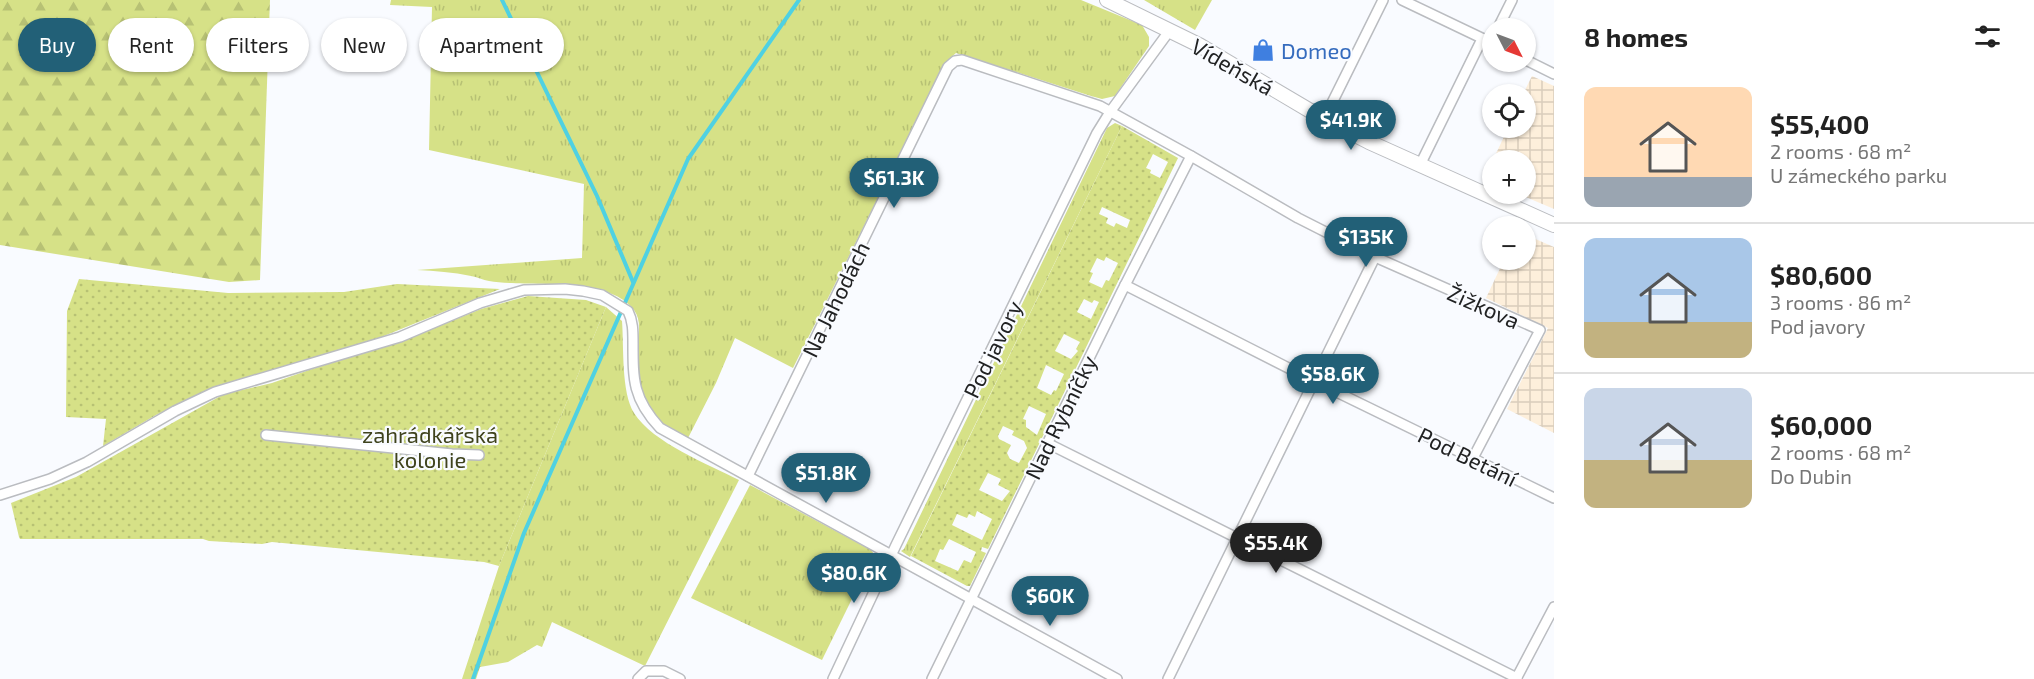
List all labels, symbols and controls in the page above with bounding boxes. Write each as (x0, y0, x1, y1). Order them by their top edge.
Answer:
chip: Buy (18, 18, 96, 72)
chip: Rent (108, 18, 194, 72)
chip: Filters (206, 18, 309, 72)
chip: New (321, 18, 407, 72)
chip: Apartment (419, 18, 564, 72)
north arrow (1482, 18, 1536, 72)
map controls (1482, 18, 1536, 270)
icon: filters (1971, 20, 2004, 53)
text: 8 homes (1584, 21, 1688, 52)
street label: Vídeňská (1187, 32, 1279, 100)
shop icon: Domeo (1250, 37, 1276, 63)
place label: Domeo (1281, 37, 1352, 63)
button: locate (1482, 84, 1536, 138)
pin: $41.9K (1302, 100, 1400, 151)
text: $41.9K (1320, 107, 1382, 131)
text: $55,400 (1770, 108, 1869, 139)
icon: home (1632, 111, 1704, 183)
text: 2 rooms · 68 m² (1770, 139, 1911, 163)
button: + (1482, 150, 1536, 204)
pin: $61.3K (845, 158, 943, 209)
text: U zámeckého parku (1770, 163, 1947, 187)
text: $61.3K (864, 165, 924, 189)
button: − (1482, 216, 1536, 270)
pin: $135K (1324, 217, 1408, 268)
text: $135K (1338, 224, 1394, 248)
street label: Na Jahodách (796, 237, 874, 361)
text: $80,600 (1770, 259, 1872, 290)
icon: home (1632, 262, 1704, 334)
street label: Žižkova (1444, 279, 1524, 333)
text: 3 rooms · 86 m² (1770, 290, 1911, 314)
street label: Pod javory (957, 296, 1028, 402)
text: Pod javory (1770, 314, 1865, 338)
street label: Nad Rybníčky (1019, 350, 1101, 483)
pin: $58.6K (1284, 354, 1382, 405)
text: $58.6K (1301, 361, 1365, 385)
text: $60,000 (1770, 409, 1872, 440)
icon: home (1632, 412, 1704, 484)
park label: zahrádkářská kolonie (362, 421, 498, 472)
street label: Pod Betání (1414, 421, 1523, 492)
text: 2 rooms · 68 m² (1770, 440, 1911, 464)
pin: $51.8K (777, 453, 875, 504)
text: $51.8K (795, 460, 857, 484)
text: Do Dubin (1770, 464, 1852, 488)
pin: $55.4K (1227, 523, 1325, 574)
text: $55.4K (1244, 530, 1308, 554)
pin: $80.6K (805, 553, 903, 604)
text: $80.6K (821, 560, 887, 584)
pin: $60K (1014, 576, 1086, 627)
text: $60K (1026, 583, 1074, 607)

